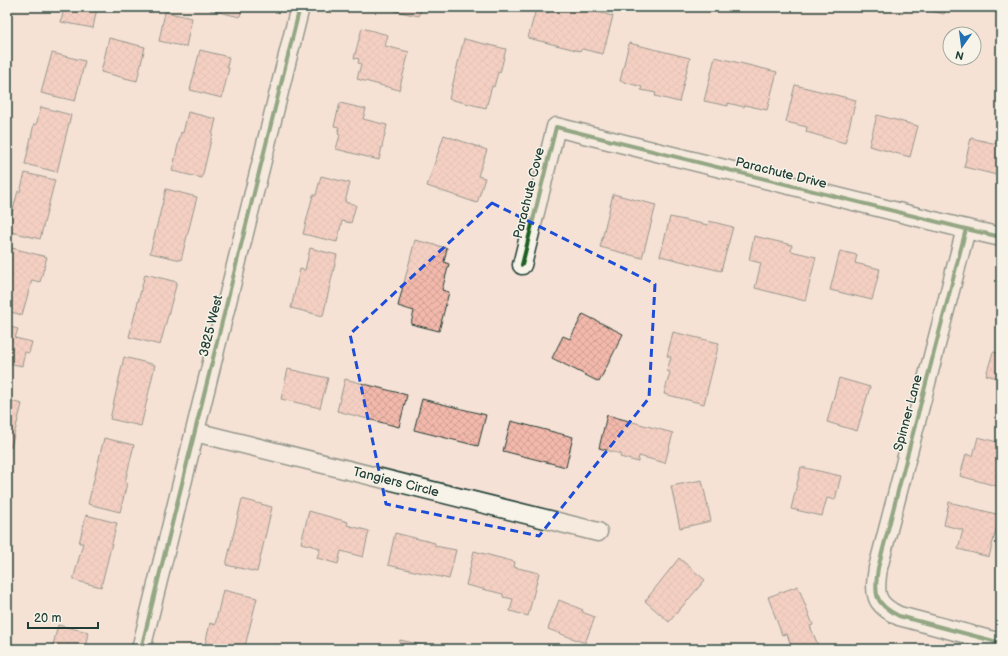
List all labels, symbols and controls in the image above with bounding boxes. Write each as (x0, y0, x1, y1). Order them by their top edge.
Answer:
north arrow (942, 26, 982, 66)
text: N (954, 48, 965, 63)
street label: Parachute Cove (510, 146, 548, 240)
street label: Parachute Drive (734, 154, 829, 192)
street label: 3825 West (196, 294, 226, 358)
street label: Spinner Lane (890, 373, 926, 453)
street label: Tangiers Circle (351, 464, 441, 500)
scale bar (28, 604, 98, 630)
text: 20 m (34, 611, 61, 626)

